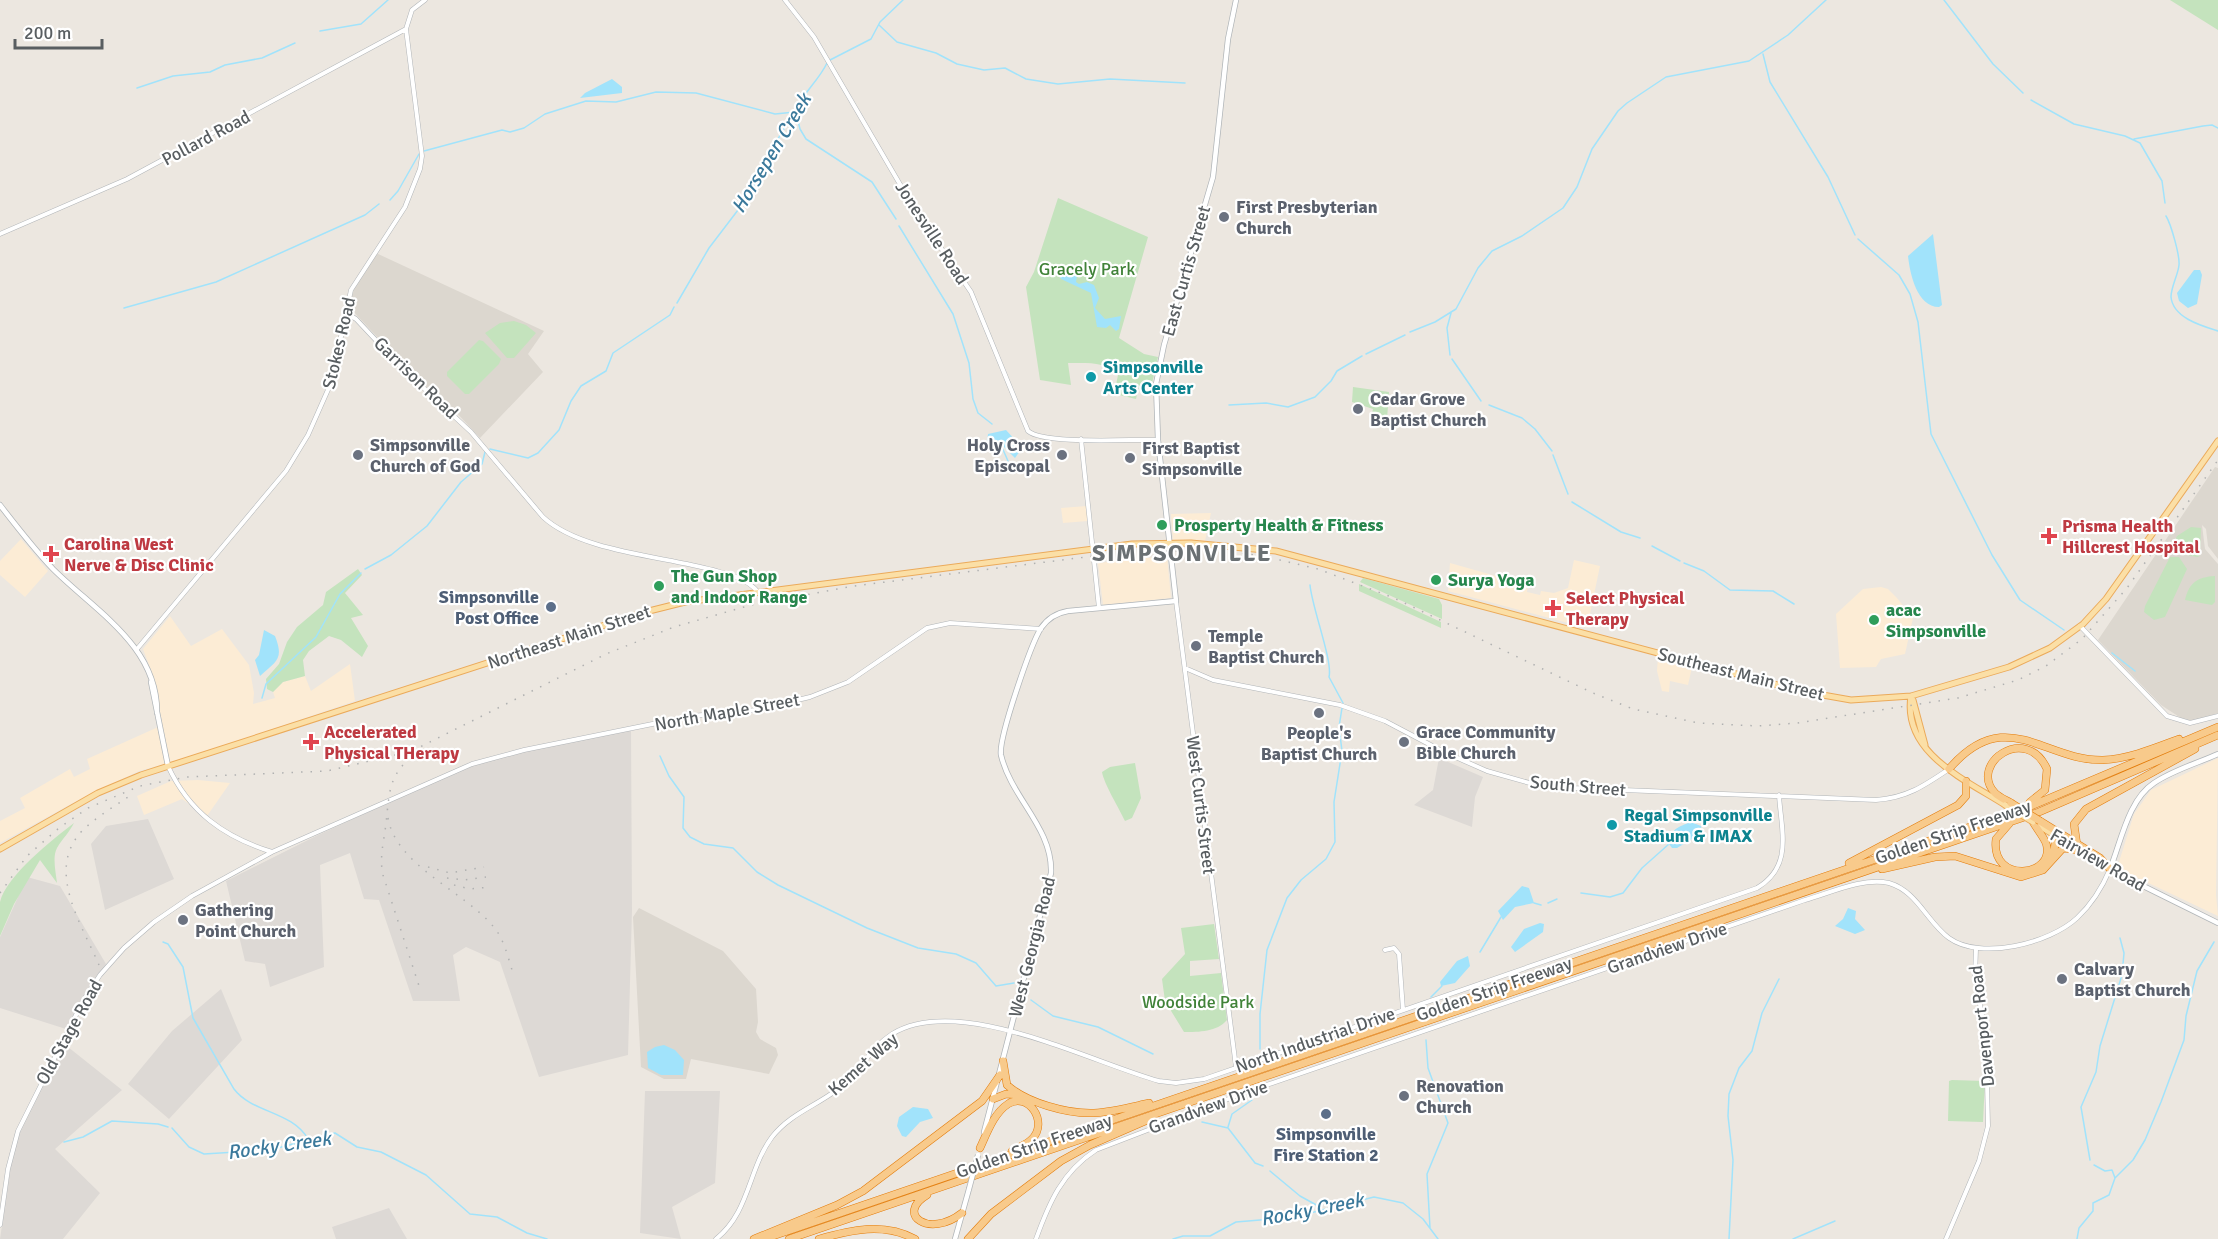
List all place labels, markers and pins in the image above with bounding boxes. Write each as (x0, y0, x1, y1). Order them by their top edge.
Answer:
place label: First Presbyterian Church (1236, 196, 1378, 239)
marker: First Presbyterian Church (1217, 210, 1231, 224)
place label: Simpsonville Arts Center (1103, 356, 1203, 399)
marker: Simpsonville Arts Center (1084, 370, 1098, 384)
place label: Cedar Grove Baptist Church (1370, 388, 1487, 431)
marker: Cedar Grove Baptist Church (1351, 402, 1365, 416)
place label: Simpsonville Church of God (370, 434, 481, 477)
place label: Holy Cross Episcopal (967, 434, 1050, 477)
place label: First Baptist Simpsonville (1142, 437, 1242, 480)
marker: Simpsonville Church of God (351, 448, 365, 462)
marker: Holy Cross Episcopal (1055, 448, 1069, 462)
marker: First Baptist Simpsonville (1123, 451, 1137, 465)
place label: Prosperty Health & Fitness (1174, 514, 1383, 536)
place label: Prisma Health Hillcrest Hospital (2062, 515, 2200, 558)
marker: Prosperty Health & Fitness (1155, 518, 1169, 532)
marker: Prisma Health Hillcrest Hospital (2040, 527, 2058, 545)
place label: Carolina West Nerve & Disc Clinic (64, 533, 214, 576)
marker: Carolina West Nerve & Disc Clinic (42, 545, 60, 563)
place label: The Gun Shop and Indoor Range (671, 565, 808, 608)
place label: Surya Yoga (1448, 569, 1534, 591)
marker: Surya Yoga (1429, 573, 1443, 587)
marker: The Gun Shop and Indoor Range (652, 579, 666, 593)
place label: Simpsonville Post Office (439, 586, 539, 629)
place label: Select Physical Therapy (1566, 587, 1685, 630)
marker: Select Physical Therapy (1544, 599, 1562, 617)
place label: acac Simpsonville (1886, 599, 1986, 642)
marker: Simpsonville Post Office (544, 600, 558, 614)
marker: acac Simpsonville (1867, 613, 1881, 627)
place label: Temple Baptist Church (1208, 625, 1325, 668)
marker: Temple Baptist Church (1189, 639, 1203, 653)
marker: People's Baptist Church (1312, 706, 1326, 720)
place label: Accelerated Physical THerapy (324, 721, 459, 764)
place label: Grace Community Bible Church (1416, 721, 1556, 764)
place label: People's Baptist Church (1261, 722, 1378, 765)
marker: Accelerated Physical THerapy (302, 733, 320, 751)
marker: Grace Community Bible Church (1397, 735, 1411, 749)
place label: Regal Simpsonville Stadium & IMAX (1624, 804, 1772, 847)
marker: Regal Simpsonville Stadium & IMAX (1605, 818, 1619, 832)
place label: Gathering Point Church (195, 899, 297, 942)
marker: Gathering Point Church (176, 913, 190, 927)
place label: Calvary Baptist Church (2074, 958, 2191, 1001)
marker: Calvary Baptist Church (2055, 972, 2069, 986)
place label: Renovation Church (1416, 1075, 1504, 1118)
marker: Renovation Church (1397, 1089, 1411, 1103)
marker: Simpsonville Fire Station 2 (1319, 1107, 1333, 1121)
place label: Simpsonville Fire Station 2 (1273, 1123, 1379, 1166)

